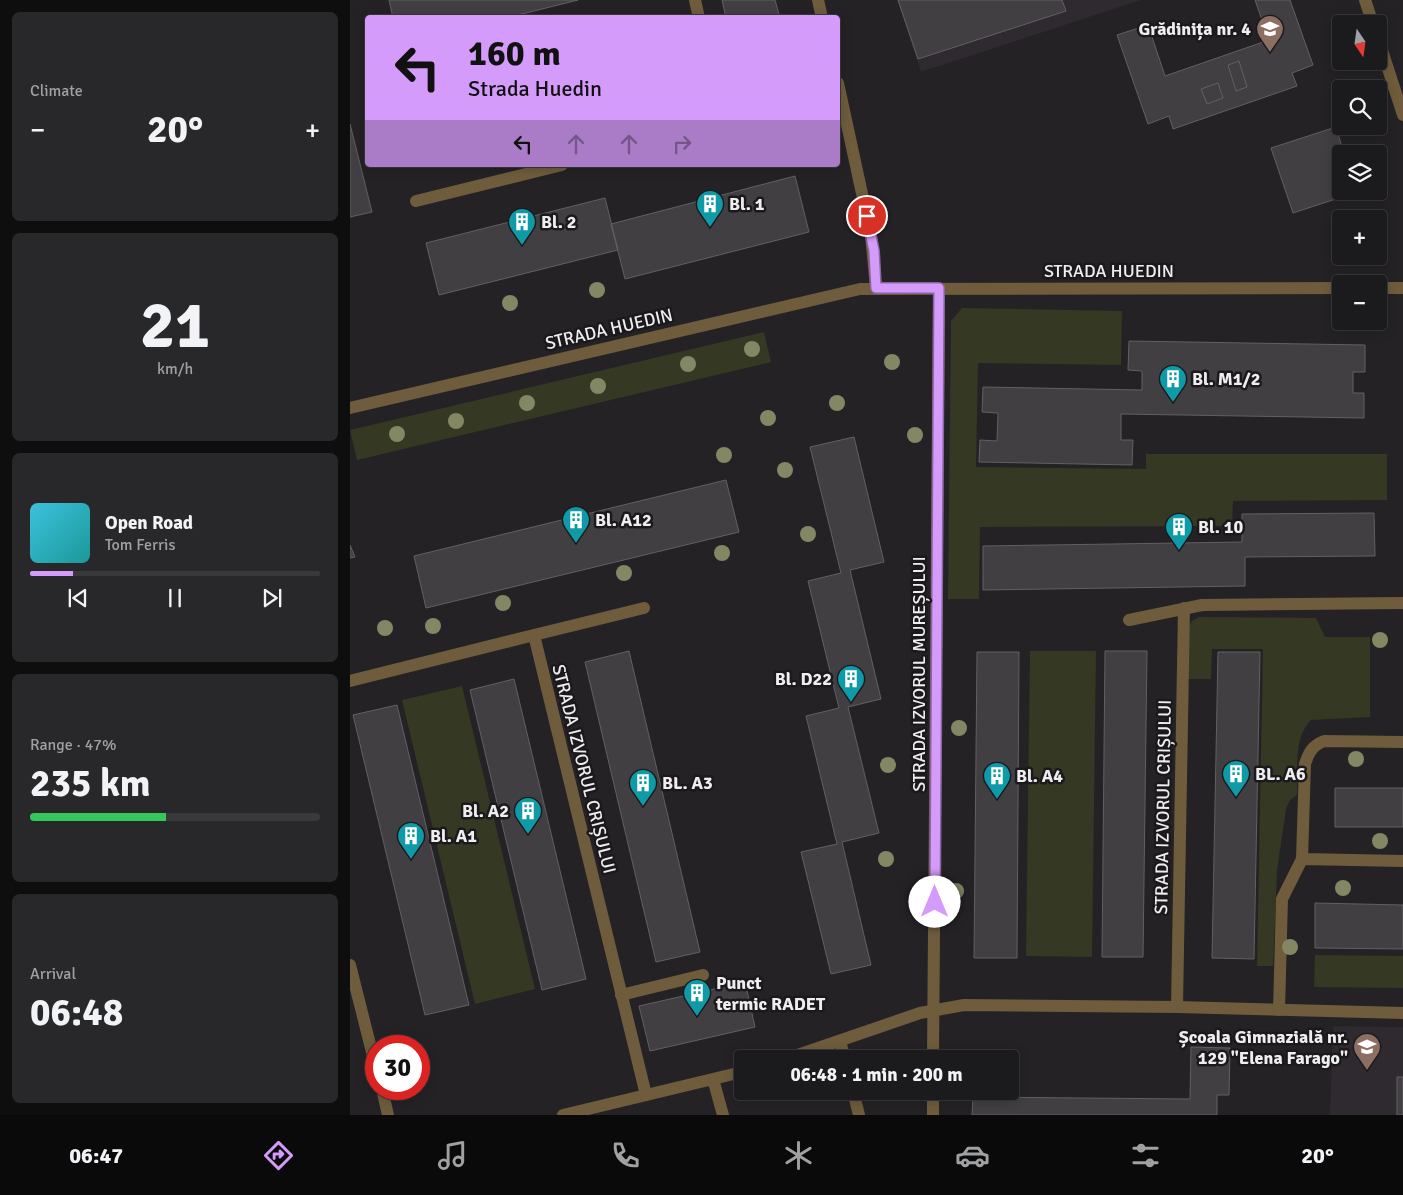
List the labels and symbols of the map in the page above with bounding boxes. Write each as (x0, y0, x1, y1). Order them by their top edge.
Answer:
school or university icon: Grădinița nr. 4 (1255, 14, 1285, 53)
north arrow (1332, 15, 1388, 70)
place label: Grădinița nr. 4 (1138, 18, 1251, 41)
building icon: Bl. 1 (695, 189, 725, 228)
place label: Bl. 1 (729, 193, 765, 215)
pin (846, 195, 888, 237)
building icon: Bl. 2 (507, 207, 537, 246)
place label: Bl. 2 (541, 211, 577, 233)
street label: STRADA HUEDIN (1044, 260, 1174, 282)
street label: STRADA HUEDIN (543, 304, 675, 354)
building icon: Bl. M1/2 (1158, 364, 1188, 403)
place label: Bl. M1/2 (1192, 368, 1260, 390)
building icon: Bl. A12 (561, 505, 591, 544)
place label: Bl. A12 (595, 509, 652, 531)
building icon: Bl. 10 (1164, 512, 1194, 551)
place label: Bl. 10 (1198, 516, 1244, 538)
street label: STRADA IZVORUL MUREȘULUI (908, 556, 930, 792)
street label: STRADA IZVORUL CRIȘULUI (547, 662, 621, 876)
building icon: Bl. D22 (836, 664, 866, 703)
place label: Bl. D22 (775, 668, 832, 690)
street label: STRADA IZVORUL CRIȘULUI (1150, 699, 1176, 915)
building icon: BL. A6 (1221, 759, 1251, 798)
building icon: Bl. A4 (982, 761, 1012, 800)
place label: BL. A6 (1255, 763, 1306, 785)
place label: Bl. A4 (1016, 765, 1063, 787)
building icon: BL. A3 (628, 768, 658, 807)
place label: BL. A3 (662, 772, 713, 794)
building icon: Bl. A2 (513, 796, 543, 835)
place label: Bl. A2 (462, 800, 509, 822)
building icon: Bl. A1 (396, 821, 426, 860)
place label: Bl. A1 (430, 825, 477, 847)
position arrow (908, 875, 960, 927)
place label: Punct termic RADET (715, 972, 826, 1015)
building icon: Punct termic RADET (682, 978, 712, 1017)
place label: Școala Gimnazială nr. 129 "Elena Farago" (1179, 1026, 1348, 1069)
school or university icon: Școala Gimnazială nr. 129 "Elena Farago" (1352, 1032, 1382, 1071)
speed limit sign: 30 (365, 1035, 430, 1100)

